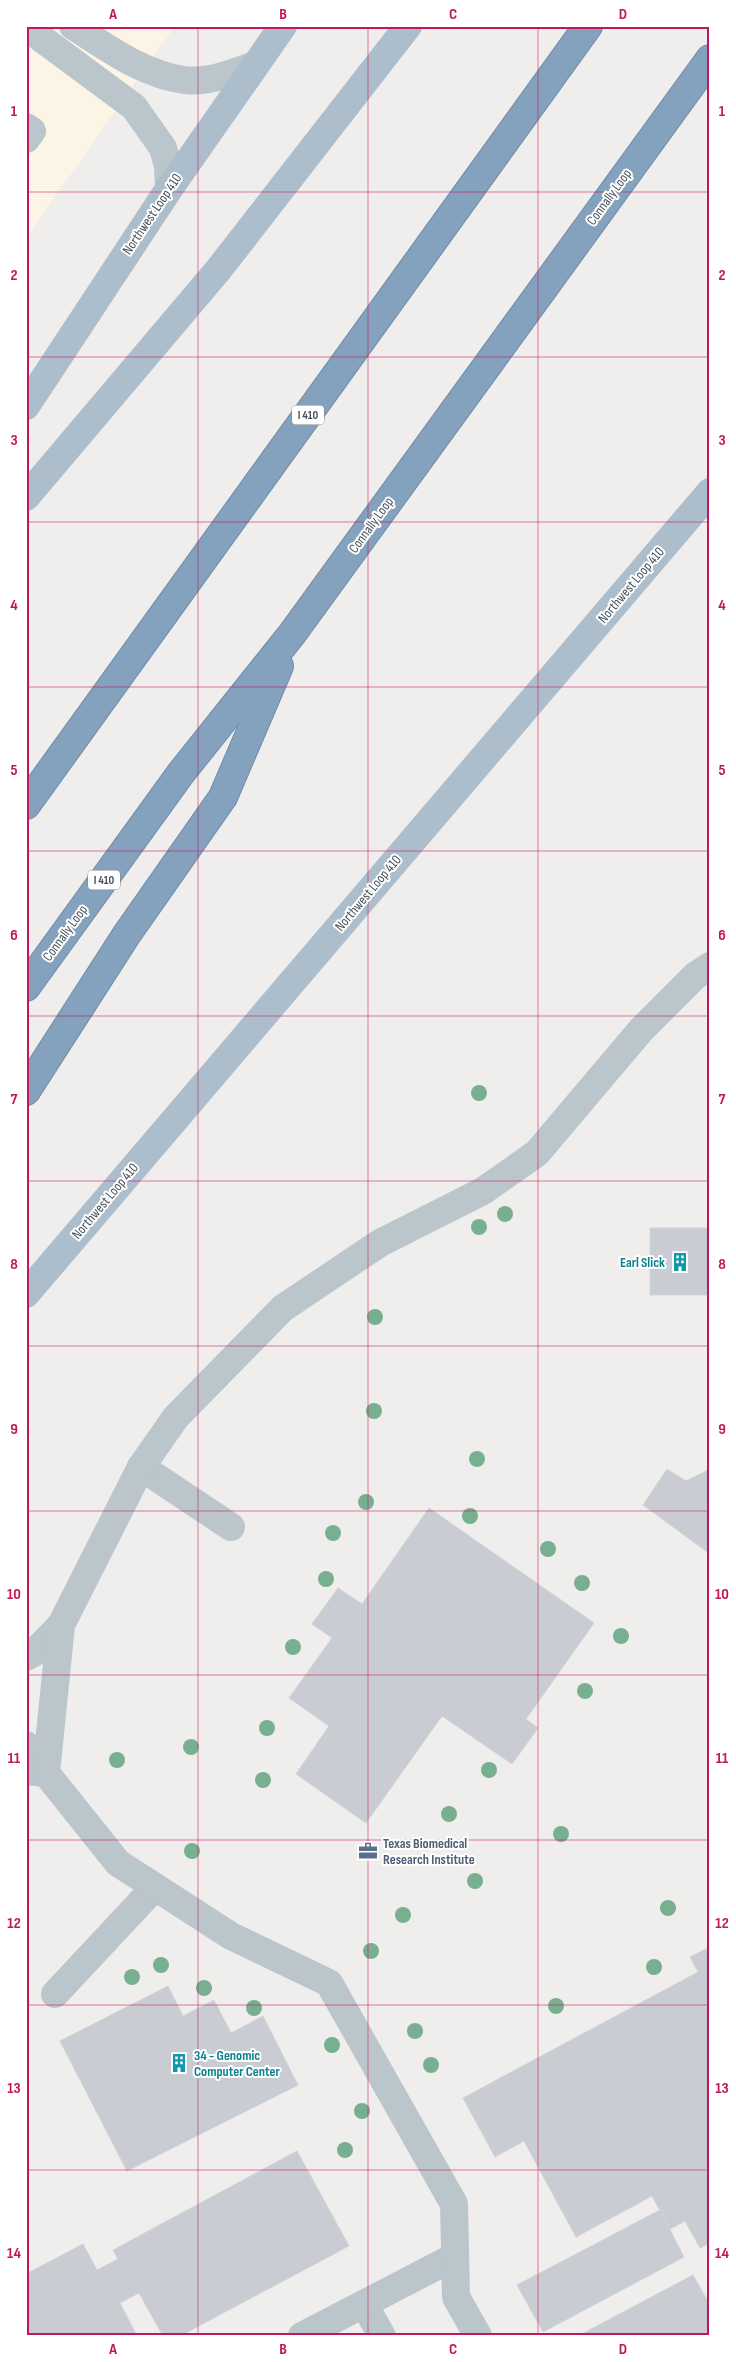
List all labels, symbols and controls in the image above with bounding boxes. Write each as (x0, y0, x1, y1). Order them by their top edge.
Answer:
text: A (108, 5, 117, 24)
text: B (279, 5, 287, 24)
text: C (449, 5, 457, 24)
text: D (619, 5, 627, 24)
text: 1 (11, 102, 18, 121)
text: 1 (719, 102, 726, 121)
street label: Connally Loop (583, 165, 635, 228)
street label: Northwest Loop 410 (119, 170, 185, 258)
text: 2 (10, 266, 18, 285)
text: 2 (718, 266, 726, 285)
road number: I 410 (292, 406, 324, 424)
text: 3 (10, 431, 18, 450)
text: 3 (718, 431, 726, 450)
street label: Connally Loop (345, 493, 397, 556)
street label: Northwest Loop 410 (594, 544, 668, 626)
text: 4 (10, 596, 18, 615)
text: 4 (718, 596, 726, 615)
text: 5 (10, 761, 18, 780)
text: 5 (718, 761, 726, 780)
street label: Northwest Loop 410 (331, 852, 405, 934)
road number: I 410 (88, 870, 120, 890)
street label: Connally Loop (39, 901, 91, 964)
text: 6 (10, 926, 18, 945)
text: 6 (718, 926, 726, 945)
text: 7 (11, 1090, 18, 1109)
text: 7 (719, 1090, 726, 1109)
street label: Northwest Loop 410 (68, 1160, 142, 1242)
building icon: Earl Slick (669, 1251, 691, 1273)
place label: Earl Slick (620, 1254, 665, 1271)
text: 8 (10, 1255, 18, 1274)
text: 8 (718, 1255, 726, 1274)
text: 9 (10, 1420, 18, 1439)
text: 9 (718, 1420, 726, 1439)
text: 10 (7, 1585, 21, 1604)
text: 10 (715, 1585, 729, 1604)
text: 11 (8, 1749, 21, 1768)
text: 11 (716, 1749, 729, 1768)
place label: Texas Biomedical Research Institute (383, 1835, 475, 1868)
office icon: Texas Biomedical Research Institute (357, 1840, 379, 1862)
text: 12 (7, 1914, 21, 1933)
text: 12 (715, 1914, 729, 1933)
place label: 34 - Genomic Computer Center (194, 2047, 281, 2080)
building icon: 34 - Genomic Computer Center (168, 2052, 190, 2074)
text: 13 (7, 2079, 21, 2098)
text: 13 (715, 2079, 729, 2098)
text: 14 (7, 2244, 21, 2263)
text: 14 (715, 2244, 729, 2263)
text: A (108, 2340, 117, 2359)
text: B (279, 2340, 287, 2359)
text: C (449, 2340, 457, 2359)
text: D (619, 2340, 627, 2359)

